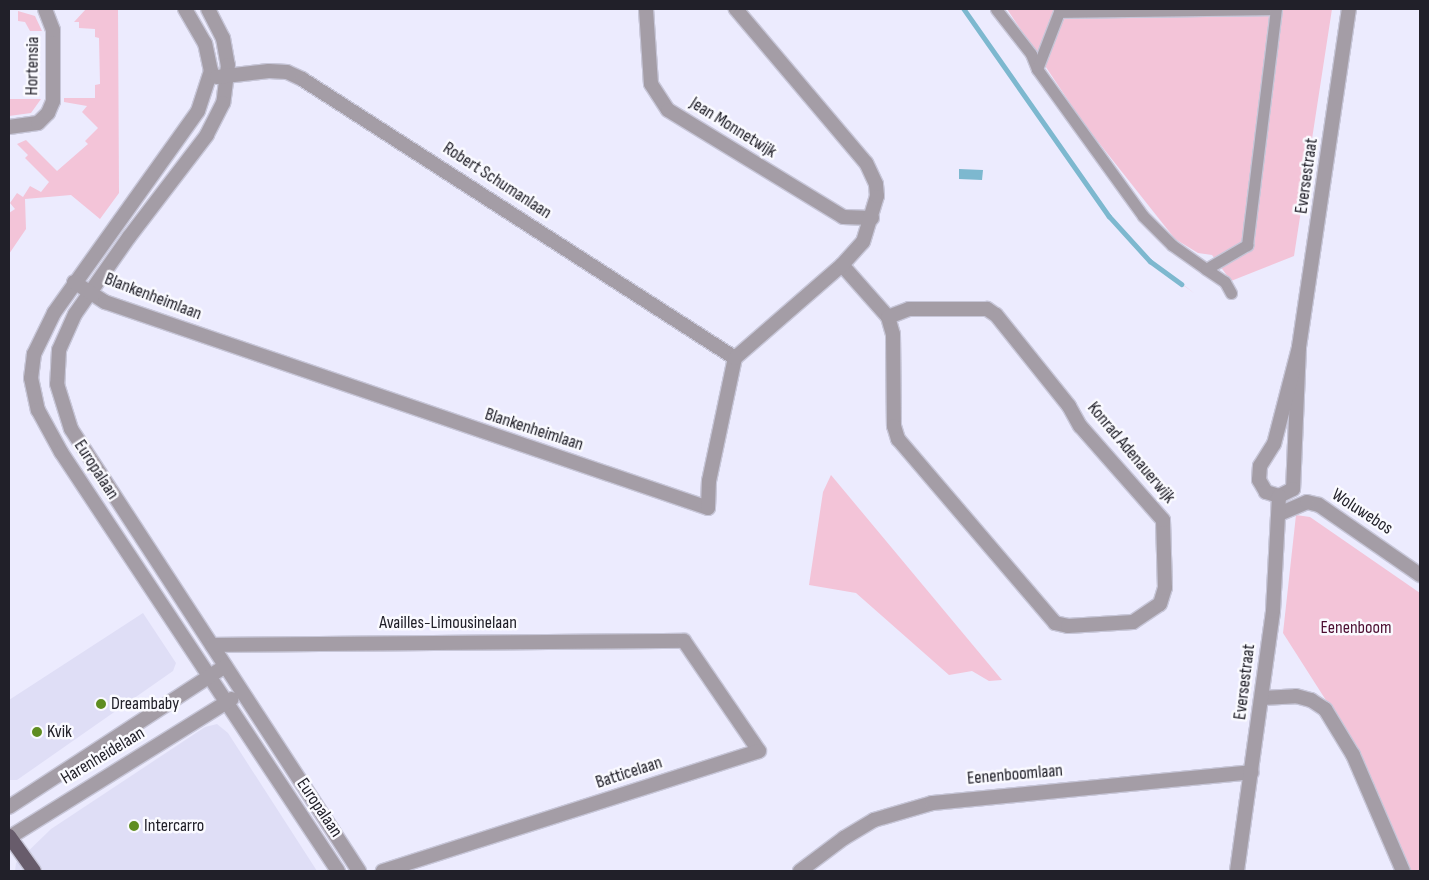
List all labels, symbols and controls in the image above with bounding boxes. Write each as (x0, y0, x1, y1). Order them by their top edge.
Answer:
street label: Hortensia (22, 36, 44, 96)
street label: Jean Monnetwijk (686, 93, 780, 163)
street label: Eversestraat (1291, 137, 1323, 215)
street label: Robert Schumanlaan (439, 138, 555, 224)
street label: Blankenheimlaan (101, 269, 205, 325)
street label: Konrad Adenauerwijk (1082, 398, 1180, 508)
street label: Blankenheimlaan (482, 404, 586, 456)
street label: Europalaan (69, 436, 123, 504)
street label: Woluwebos (1327, 484, 1397, 540)
street label: Availles-Limousinelaan (379, 612, 517, 634)
park label: Eenenboom (1320, 617, 1392, 639)
street label: Eversestraat (1230, 643, 1260, 721)
place label: Dreambaby (111, 693, 179, 715)
marker: Dreambaby (95, 698, 107, 710)
place label: Kvik (47, 721, 72, 743)
street label: Harenheidelaan (57, 723, 149, 789)
marker: Kvik (31, 726, 43, 738)
street label: Batticelaan (593, 752, 665, 794)
street label: Eenenboomlaan (966, 760, 1064, 790)
street label: Europalaan (291, 774, 347, 842)
place label: Intercarro (144, 815, 204, 837)
marker: Intercarro (128, 820, 140, 832)

